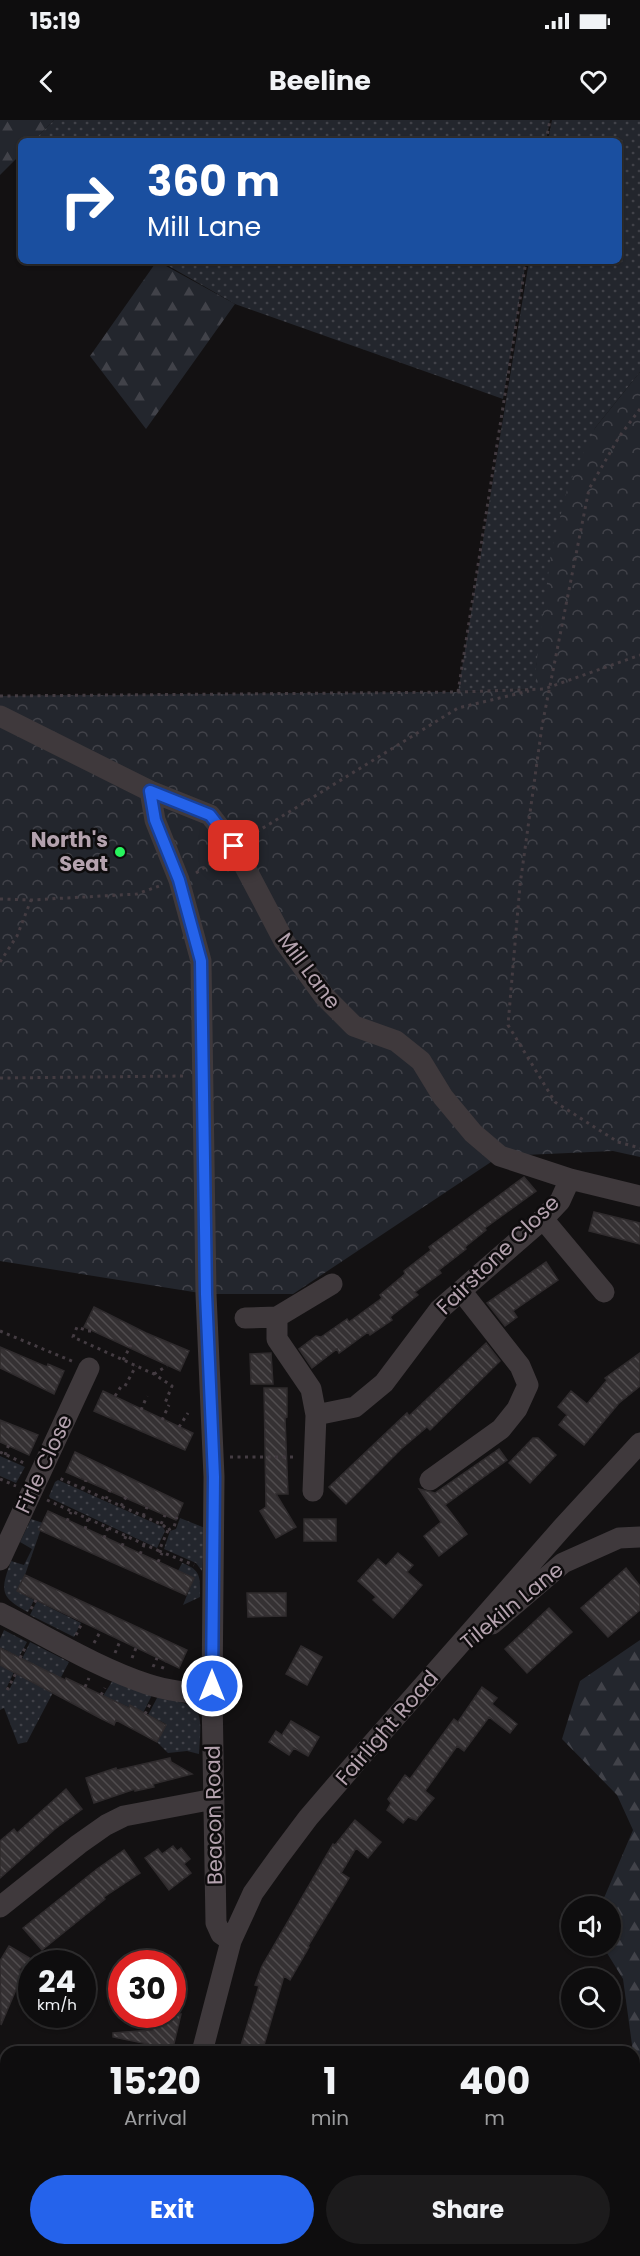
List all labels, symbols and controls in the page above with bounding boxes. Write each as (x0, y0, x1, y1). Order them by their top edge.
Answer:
text: 15:19 (30, 6, 81, 37)
text: Beeline (269, 62, 371, 99)
icon: back (30, 65, 63, 98)
icon: heart (577, 65, 610, 98)
text: 360 m (147, 152, 280, 211)
icon: right (48, 162, 126, 240)
text: Mill Lane (147, 208, 261, 245)
pin (208, 820, 259, 871)
place label: North's Seat (31, 825, 108, 878)
icon: arrive (217, 829, 250, 862)
marker: North's Seat (113, 845, 127, 859)
street label: Mill Lane (271, 926, 348, 1015)
street label: Fairstone Close (430, 1188, 566, 1321)
street label: Firle Close (8, 1410, 79, 1518)
street label: Tilekiln Lane (454, 1555, 569, 1656)
position arrow (180, 1654, 244, 1718)
street label: Fairlight Road (329, 1664, 445, 1791)
street label: Beacon Road (198, 1745, 229, 1885)
map controls (561, 1896, 621, 2028)
button: sound (561, 1896, 621, 1956)
speed limit sign: 30 (108, 1950, 186, 2028)
text: 24 (38, 1960, 76, 2003)
button: search (561, 1968, 621, 2028)
text: km/h (37, 1994, 77, 2015)
text: 15:20 (110, 2056, 201, 2107)
text: 1 (323, 2056, 337, 2107)
text: 400 (459, 2056, 530, 2107)
text: Arrival (124, 2104, 187, 2132)
text: min (311, 2104, 349, 2132)
text: m (484, 2104, 505, 2132)
button: Exit (30, 2175, 314, 2244)
button: Share (326, 2175, 610, 2244)

